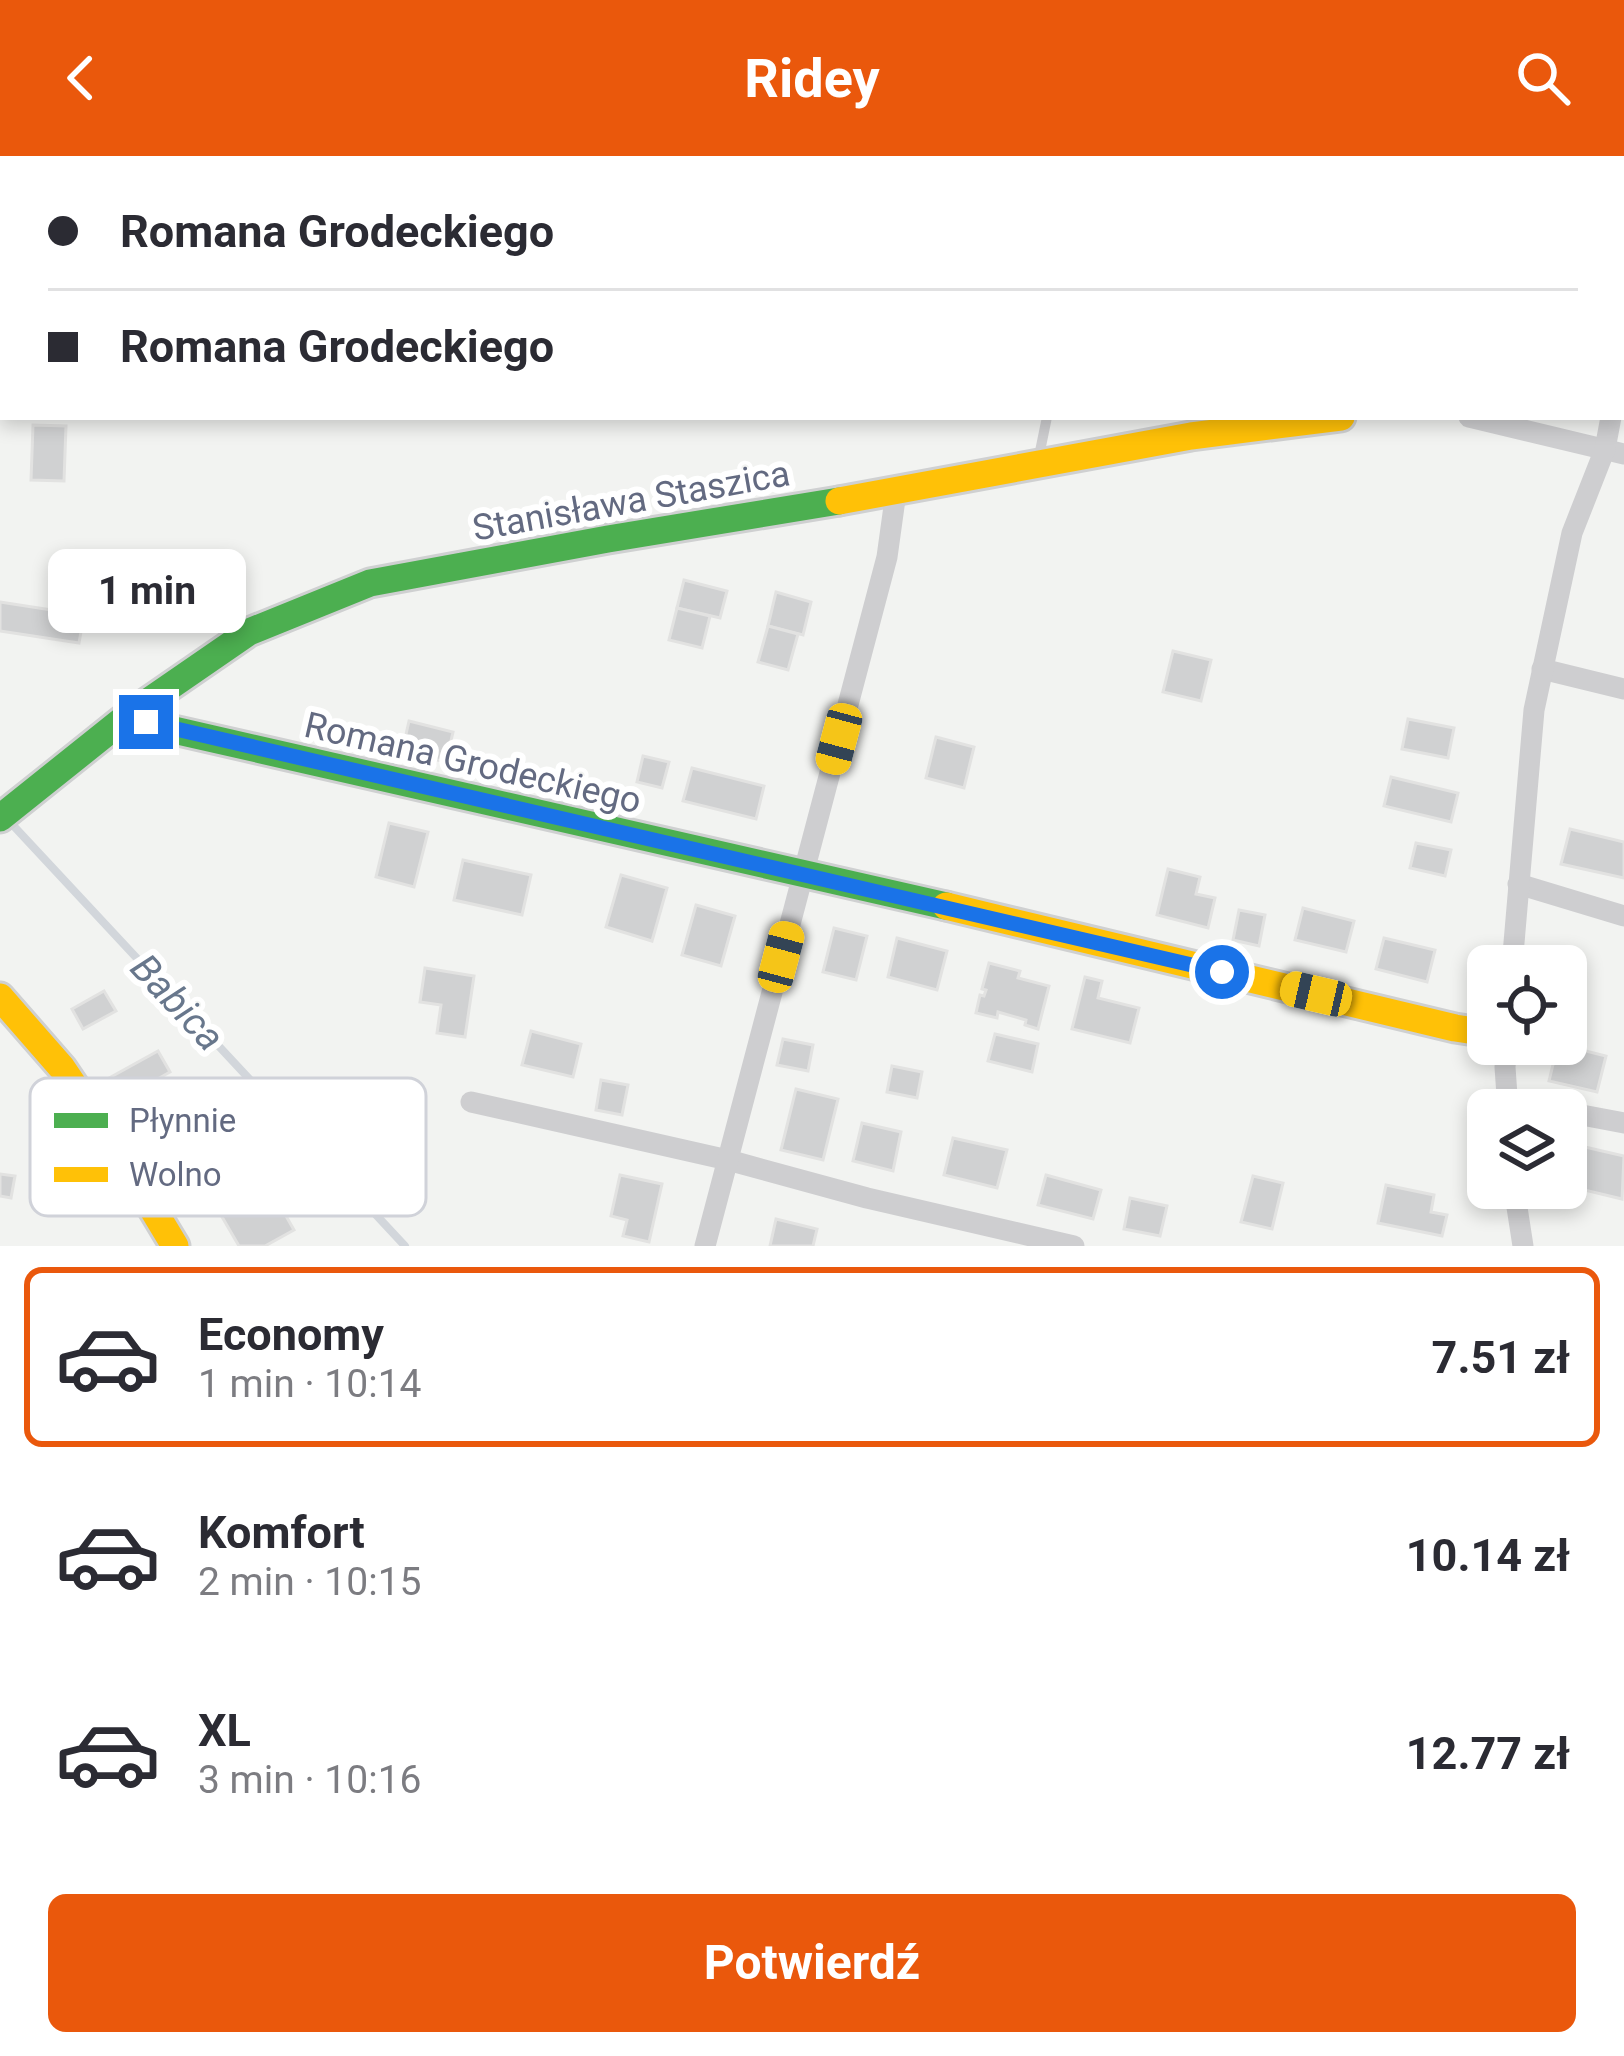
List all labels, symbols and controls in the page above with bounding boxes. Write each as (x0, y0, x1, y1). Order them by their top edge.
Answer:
icon: back (48, 45, 114, 111)
icon: search (1510, 45, 1576, 111)
text: Ridey (744, 47, 880, 110)
text: Romana Grodeckiego (120, 205, 554, 258)
text: Romana Grodeckiego (120, 320, 554, 373)
street label: Stanisława Staszica (469, 452, 793, 550)
callout: 1 min (47, 548, 245, 632)
text: 1 min (98, 568, 196, 614)
route end (119, 695, 173, 749)
car (812, 700, 866, 778)
street label: Romana Grodeckiego (300, 704, 645, 822)
car (754, 918, 808, 996)
water label: Babica (121, 945, 233, 1060)
route start (1195, 945, 1249, 999)
map controls (1467, 945, 1587, 1209)
button: locate (1467, 945, 1587, 1065)
car (1277, 968, 1355, 1020)
legend (30, 1078, 426, 1216)
button: layers (1467, 1089, 1587, 1209)
text: Płynnie (129, 1101, 236, 1140)
text: Wolno (129, 1155, 222, 1194)
icon: car (54, 1303, 162, 1411)
text: Economy (198, 1308, 384, 1361)
text: 7.51 zł (1432, 1331, 1570, 1384)
text: 1 min · 10:14 (198, 1361, 421, 1407)
icon: car (54, 1501, 162, 1609)
text: Komfort (198, 1506, 365, 1559)
text: 10.14 zł (1406, 1529, 1570, 1582)
text: 2 min · 10:15 (198, 1559, 421, 1605)
icon: car (54, 1699, 162, 1807)
text: XL (198, 1704, 251, 1757)
text: 12.77 zł (1406, 1727, 1570, 1780)
text: 3 min · 10:16 (198, 1757, 421, 1803)
button: Potwierdź (48, 1894, 1576, 2032)

